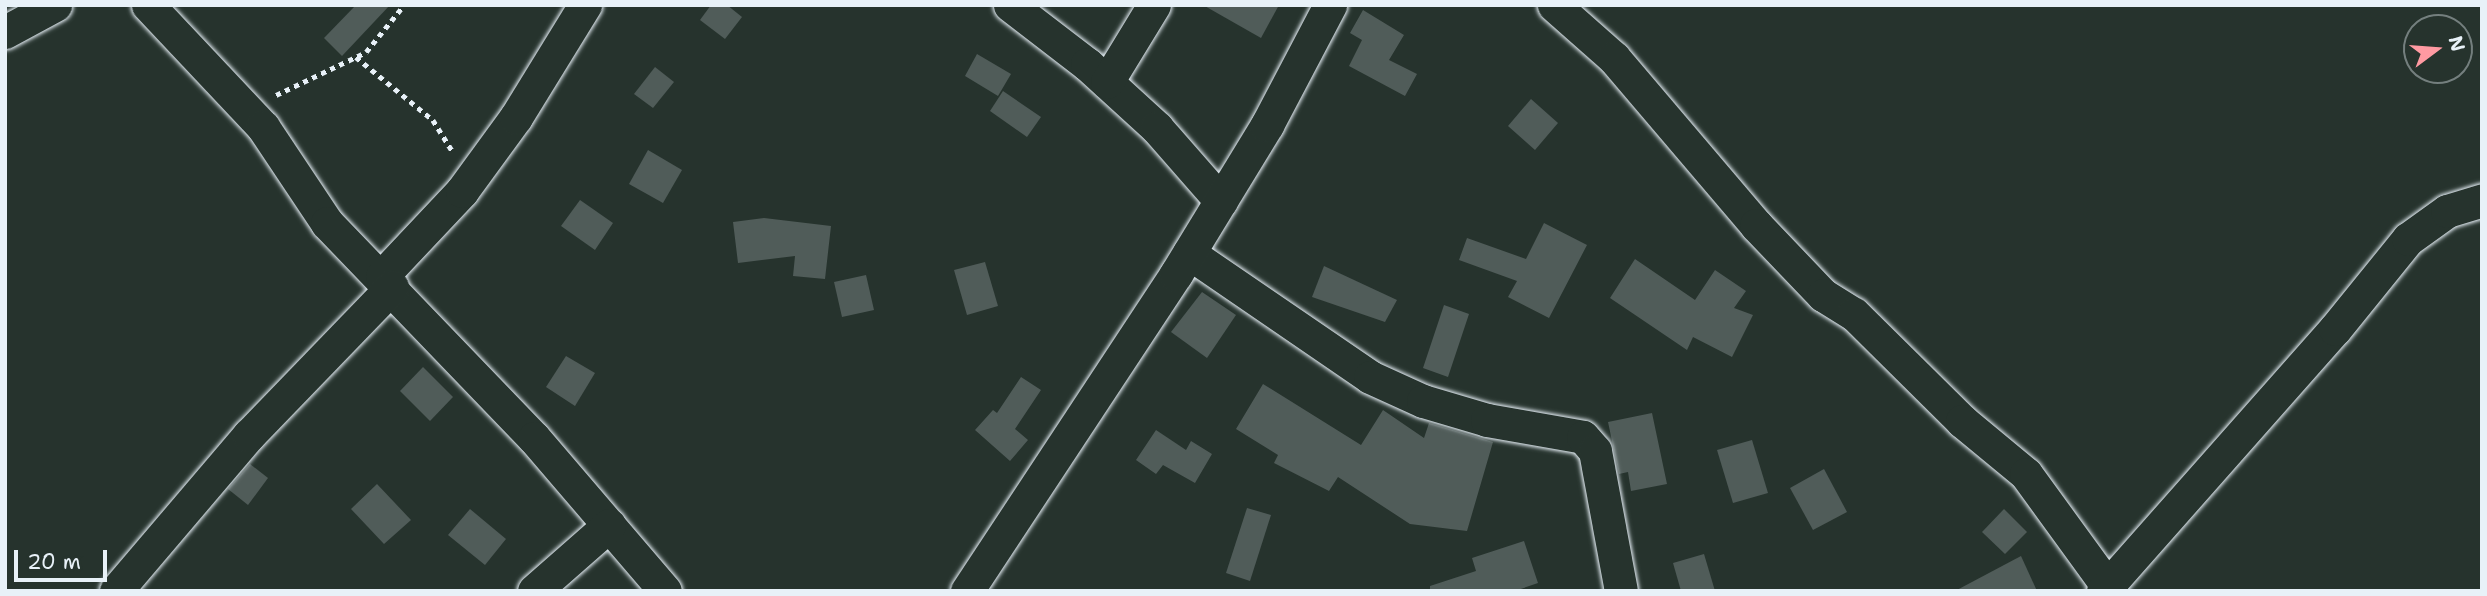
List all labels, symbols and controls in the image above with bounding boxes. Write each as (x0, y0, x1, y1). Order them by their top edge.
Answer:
north arrow (2403, 14, 2473, 84)
text: N (2443, 33, 2471, 54)
scale bar (18, 536, 110, 580)
text: 20 m (27, 548, 81, 576)

